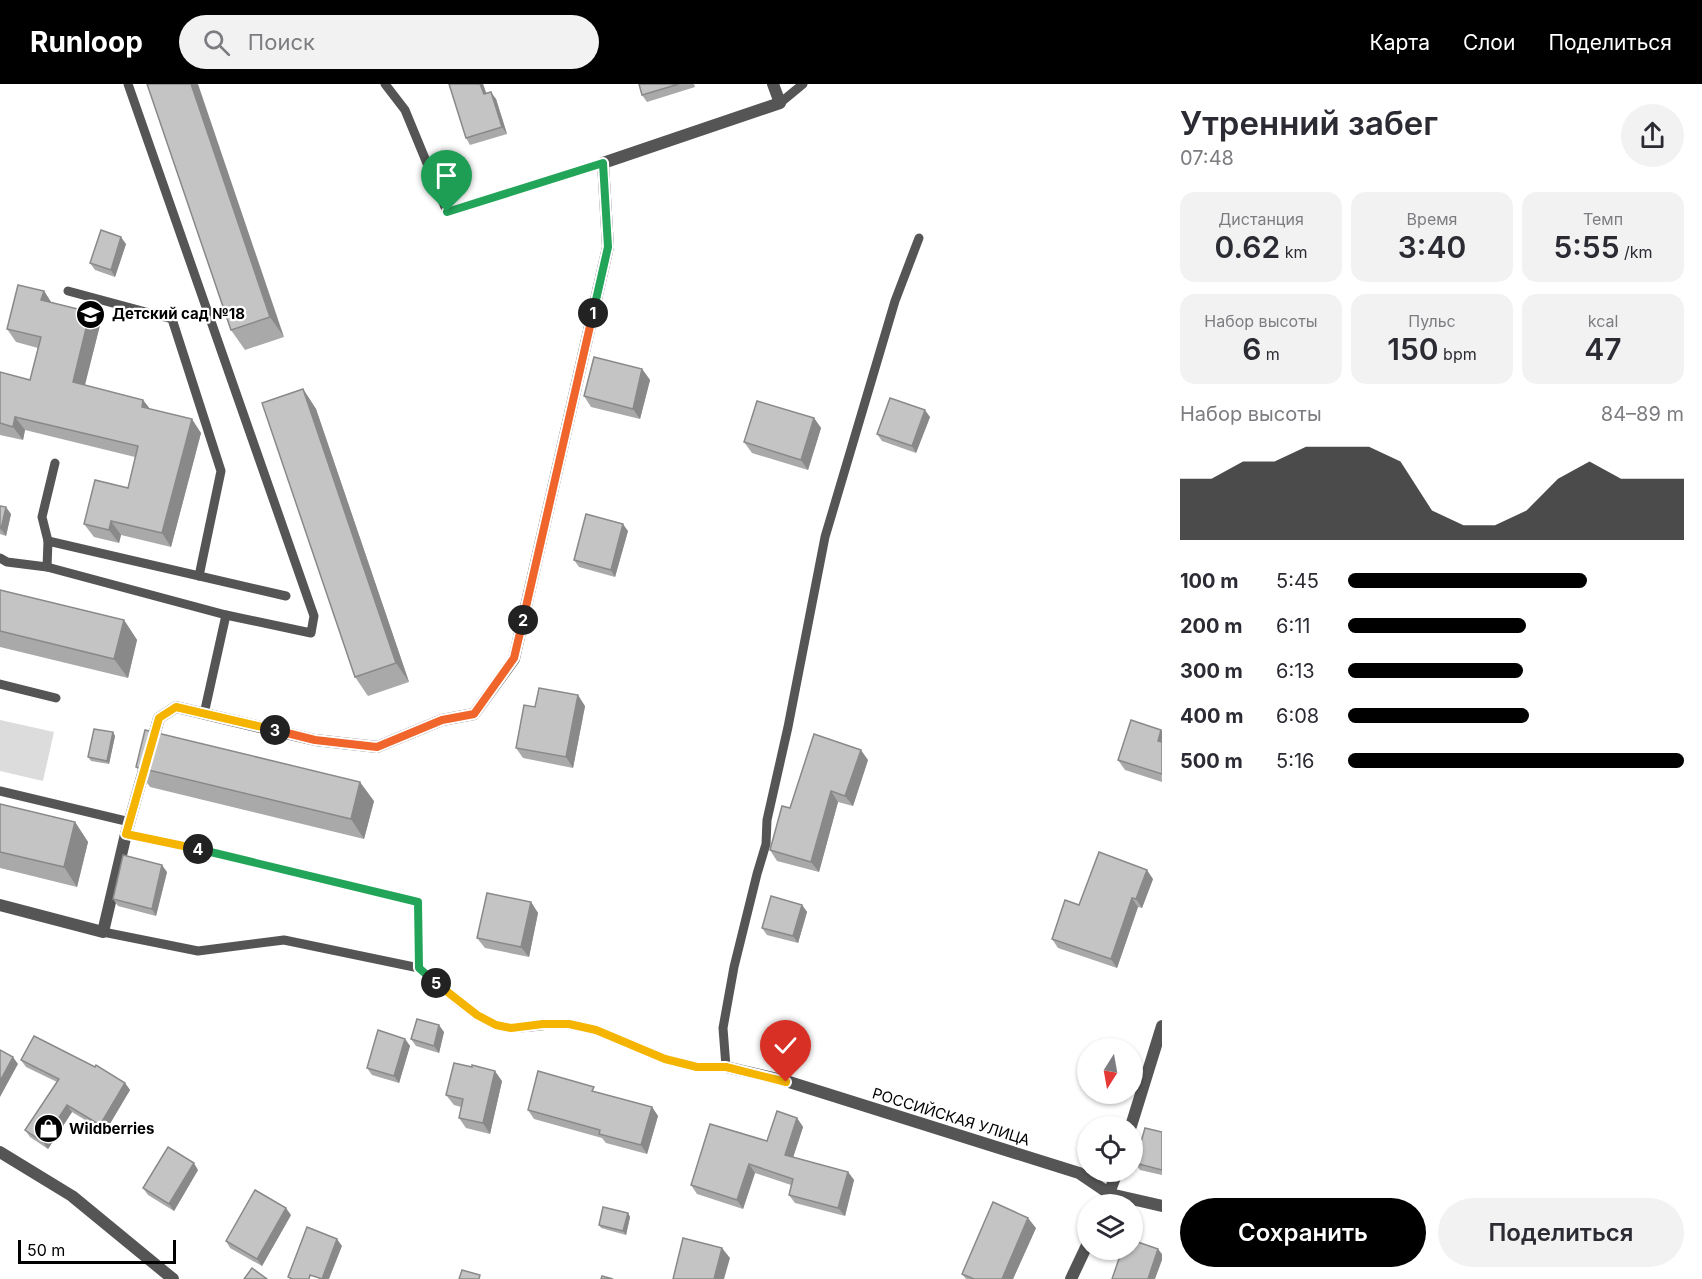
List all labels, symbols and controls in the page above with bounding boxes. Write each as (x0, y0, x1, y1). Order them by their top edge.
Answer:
search box (179, 15, 599, 69)
text: Runloop (30, 25, 143, 59)
icon: search (200, 26, 233, 59)
text: Поиск (248, 29, 315, 55)
text: Карта (1370, 30, 1430, 55)
text: Слои (1463, 30, 1515, 55)
text: Поделиться (1548, 30, 1672, 55)
text: Утренний забег (1180, 103, 1438, 143)
button: share (1621, 104, 1684, 167)
text: 07:48 (1180, 146, 1234, 170)
pin (421, 150, 472, 212)
icon: arrive (430, 159, 463, 192)
text: Дистанция (1218, 209, 1304, 229)
text: Время (1407, 209, 1457, 229)
text: Темп (1583, 209, 1623, 229)
text: 0.62 (1215, 229, 1280, 265)
text: 3:40 (1398, 229, 1466, 265)
text: 5:55 (1553, 229, 1620, 265)
text: km (1280, 242, 1307, 262)
text: /km (1620, 242, 1653, 262)
school or university icon: Детский сад №18 (75, 298, 107, 330)
pin: 1 (578, 298, 608, 328)
text: 1 (590, 303, 596, 323)
place label: Детский сад №18 (112, 304, 245, 323)
text: Набор высоты (1204, 311, 1318, 331)
text: Пульс (1408, 311, 1456, 331)
text: kcal (1588, 311, 1618, 331)
text: 6 (1242, 331, 1261, 367)
text: 150 (1387, 331, 1439, 367)
text: 47 (1584, 331, 1622, 367)
text: m (1261, 344, 1280, 364)
text: bpm (1439, 344, 1477, 364)
text: Набор высоты (1180, 402, 1322, 426)
text: 84–89 m (1601, 402, 1684, 426)
text: 100 m (1180, 569, 1239, 593)
text: 5:45 (1276, 569, 1319, 593)
pin: 2 (508, 605, 538, 635)
text: 2 (518, 610, 528, 630)
text: 200 m (1180, 614, 1243, 638)
text: 6:11 (1276, 614, 1310, 638)
text: 300 m (1180, 659, 1243, 683)
text: 6:13 (1276, 659, 1315, 683)
text: 400 m (1180, 704, 1244, 728)
text: 6:08 (1276, 704, 1319, 728)
pin: 3 (260, 715, 290, 745)
text: 3 (270, 720, 280, 740)
text: 500 m (1180, 749, 1243, 773)
text: 5:16 (1276, 749, 1314, 773)
pin: 4 (183, 834, 213, 864)
text: 4 (193, 839, 203, 859)
pin: 5 (421, 968, 451, 998)
text: 5 (431, 973, 441, 993)
pin (760, 1020, 811, 1082)
icon: check (769, 1029, 802, 1062)
north arrow (1077, 1038, 1143, 1104)
map controls (1077, 1038, 1143, 1260)
street label: РОССИЙСКАЯ УЛИЦА (870, 1083, 1032, 1150)
shop icon: Wildberries (32, 1113, 64, 1145)
button: locate (1077, 1116, 1143, 1182)
place label: Wildberries (69, 1119, 154, 1138)
button: layers (1077, 1194, 1143, 1260)
button: Сохранить (1180, 1198, 1426, 1267)
button: Поделиться (1438, 1198, 1684, 1267)
scale bar (18, 1237, 176, 1264)
text: 50 m (27, 1240, 65, 1260)

